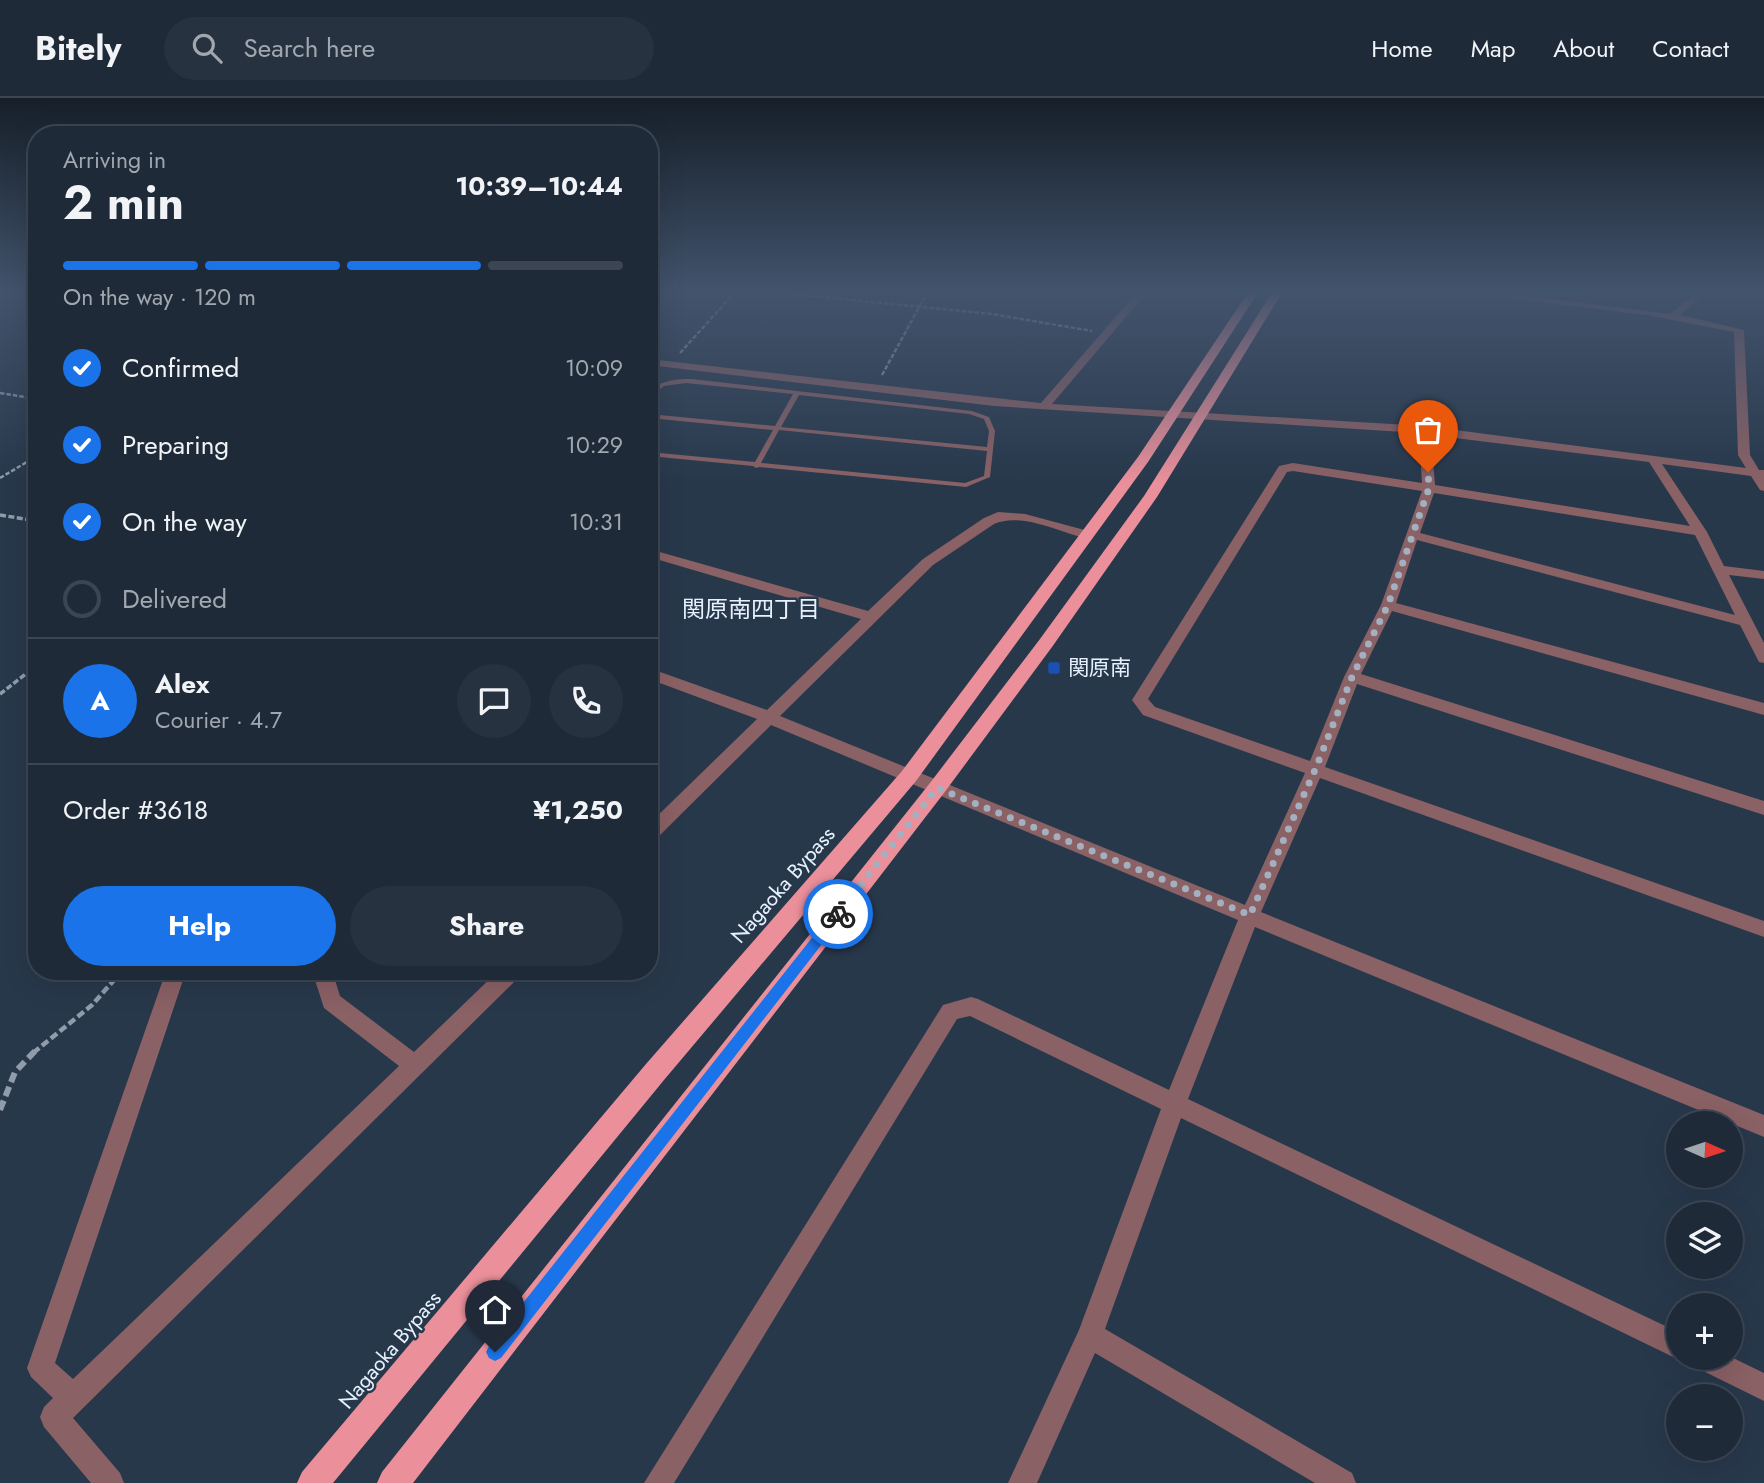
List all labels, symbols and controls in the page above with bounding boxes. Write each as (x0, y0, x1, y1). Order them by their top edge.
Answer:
search box (164, 17, 654, 80)
text: Bitely (35, 25, 122, 72)
icon: search (188, 29, 226, 67)
text: Search here (244, 29, 375, 67)
text: Home (1371, 31, 1433, 66)
text: Map (1471, 31, 1515, 66)
text: About (1553, 31, 1614, 66)
text: Contact (1652, 31, 1729, 66)
text: Arriving in (63, 143, 166, 177)
text: 10:39–10:44 (455, 167, 623, 205)
text: 2 min (63, 170, 184, 236)
text: On the way · 120 m (63, 280, 256, 314)
icon: check (63, 349, 101, 387)
text: Confirmed (122, 349, 239, 387)
text: 10:09 (565, 351, 623, 385)
pin (1398, 400, 1458, 472)
icon: bag (1409, 411, 1447, 449)
icon: check (63, 426, 101, 464)
text: Preparing (122, 426, 229, 464)
text: 10:29 (566, 428, 623, 462)
icon: check (63, 503, 101, 541)
text: On the way (122, 503, 247, 541)
text: 10:31 (569, 505, 623, 539)
text: Delivered (122, 580, 227, 618)
district label: 関原南四丁目 (682, 592, 820, 626)
place label: 関原南 (1068, 653, 1131, 683)
marker: 関原南 (1046, 660, 1062, 676)
button: chat (457, 664, 531, 738)
button: phone (549, 664, 623, 738)
text: Alex (155, 665, 209, 703)
text: A (90, 682, 110, 720)
text: Courier · 4.7 (155, 703, 282, 737)
text: Order #3618 (63, 791, 208, 829)
text: ¥1,250 (533, 791, 623, 829)
street label: Nagaoka Bypass (724, 820, 842, 950)
courier (803, 879, 873, 949)
button: Help (63, 886, 336, 966)
button: Share (350, 886, 623, 966)
icon: bike (819, 895, 857, 933)
north arrow (1666, 1111, 1743, 1188)
map controls (1666, 1111, 1743, 1461)
button: layers (1666, 1202, 1743, 1279)
pin (465, 1280, 525, 1352)
street label: Nagaoka Bypass (332, 1285, 448, 1415)
icon: home (476, 1291, 514, 1329)
button: + (1666, 1293, 1743, 1370)
button: − (1666, 1384, 1743, 1461)

